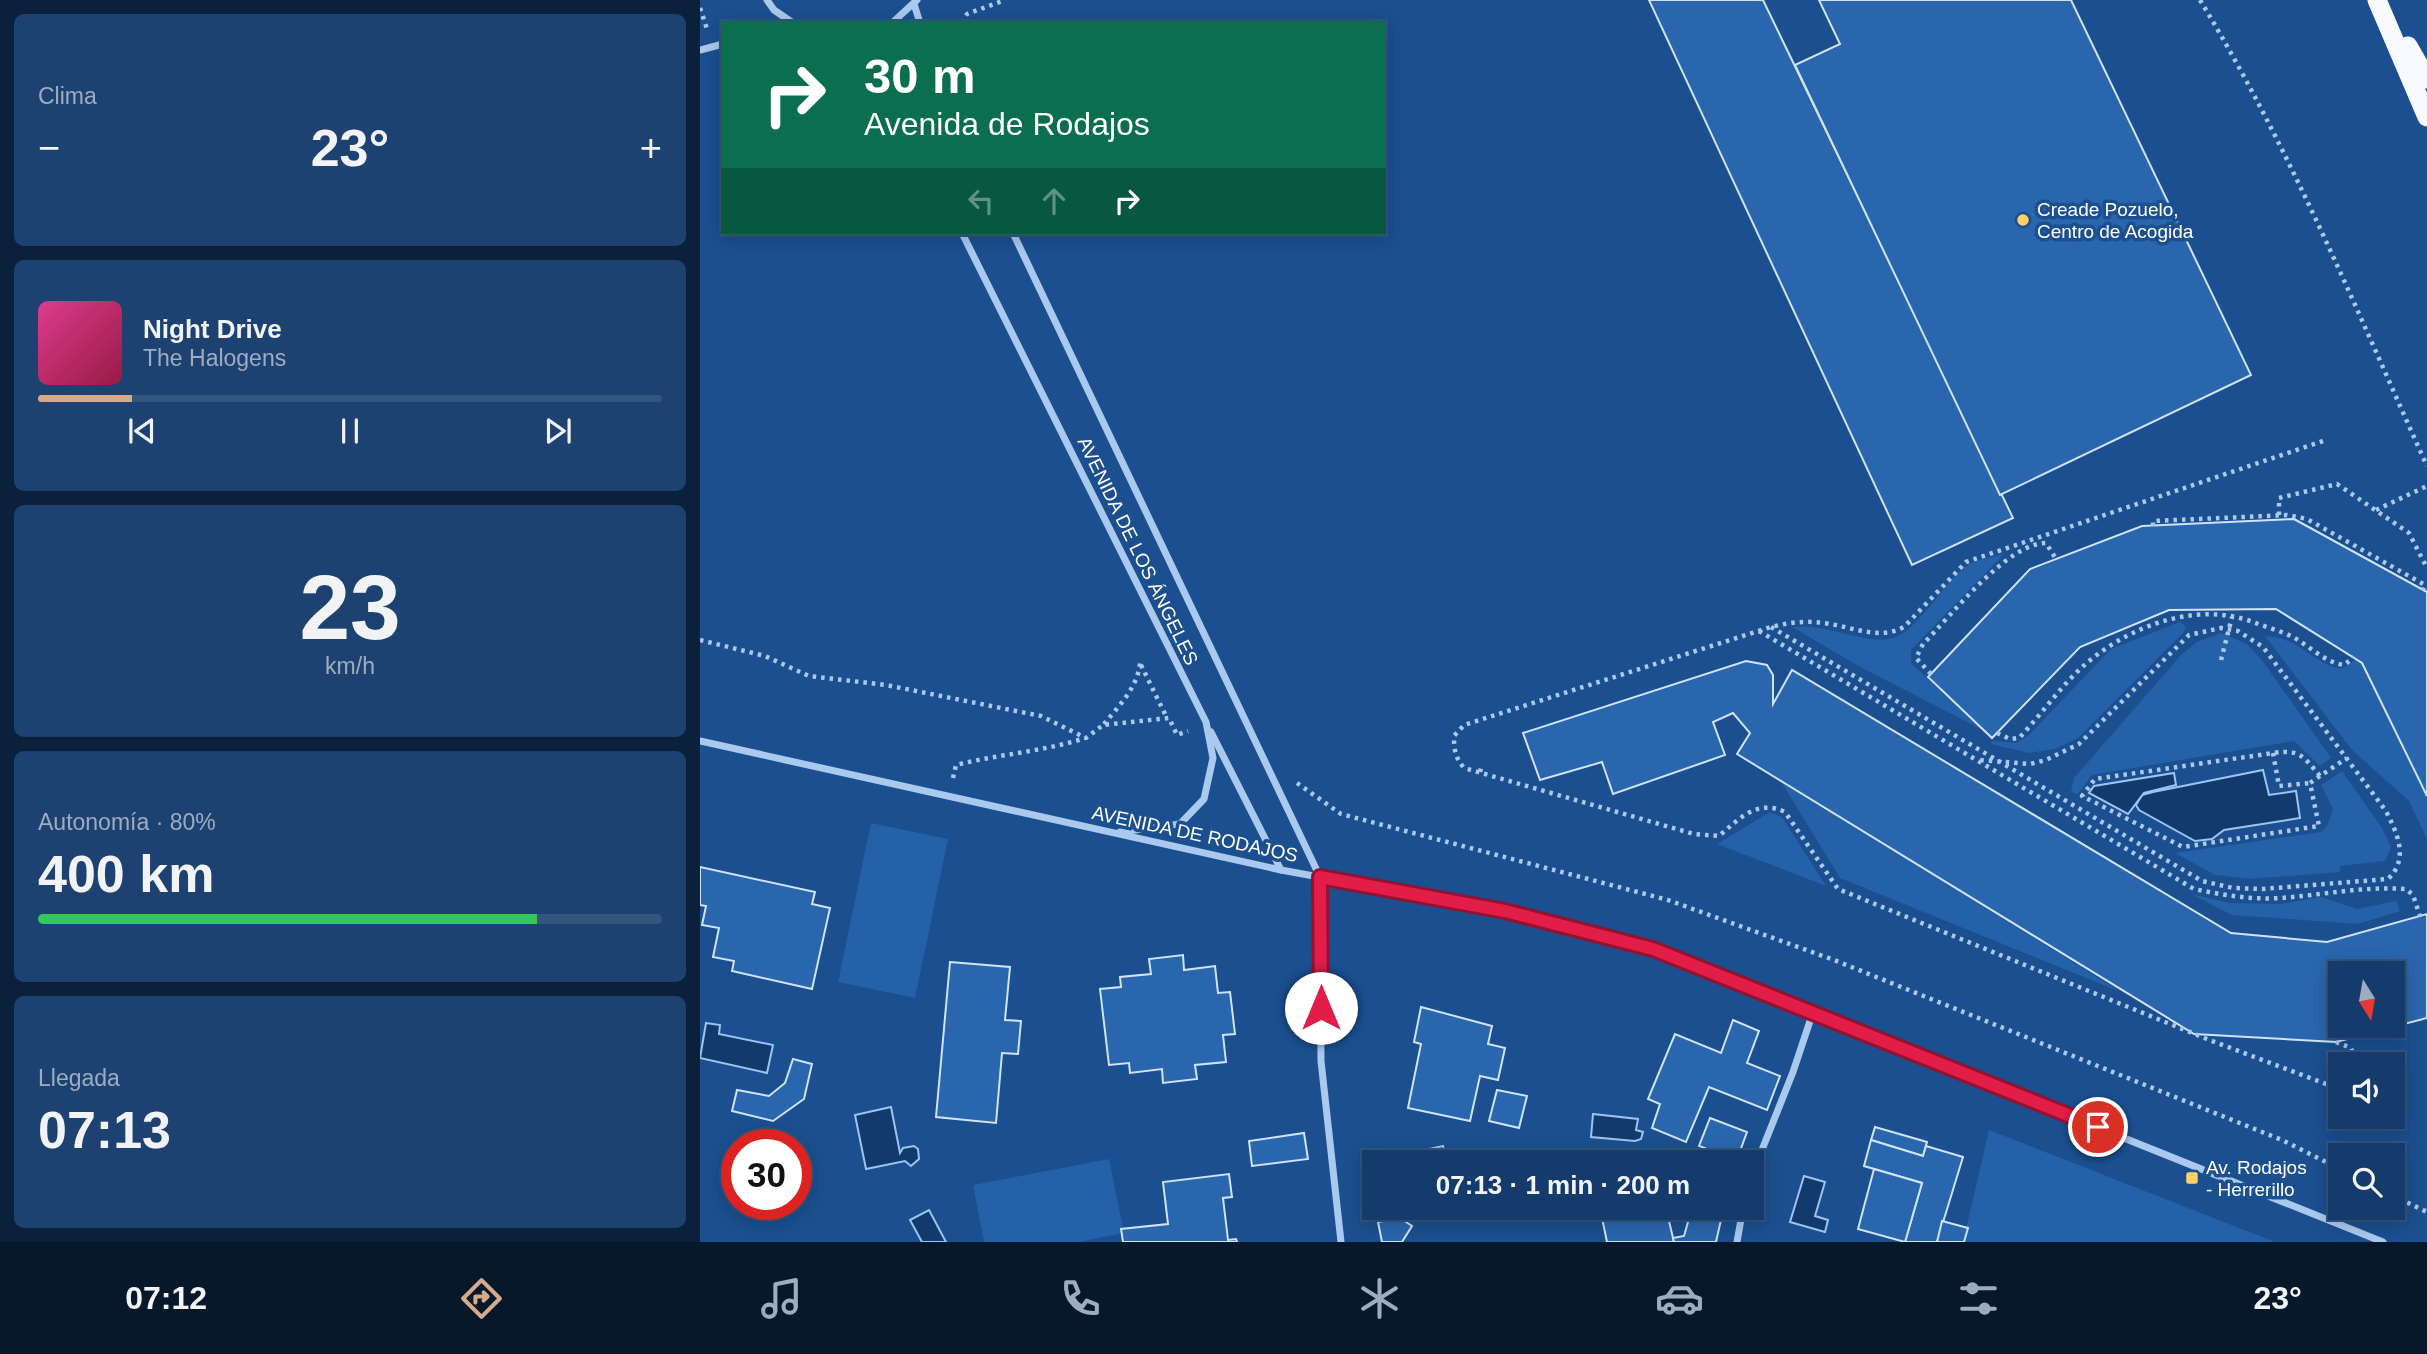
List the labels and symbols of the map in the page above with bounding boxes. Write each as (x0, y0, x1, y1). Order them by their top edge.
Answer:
place label: Creade Pozuelo, Centro de Acogida (2037, 199, 2194, 242)
marker: Creade Pozuelo, Centro de Acogida (2015, 212, 2031, 228)
street label: AVENIDA DE LOS ÁNGELES (1074, 434, 1202, 668)
street label: AVENIDA DE RODAJOS (1090, 802, 1300, 866)
north arrow (2328, 961, 2404, 1038)
position arrow (1284, 971, 1358, 1045)
pin (2068, 1097, 2128, 1157)
speed limit sign: 30 (721, 1129, 812, 1220)
place label: Av. Rodajos - Herrerillo (2206, 1157, 2307, 1200)
marker: Av. Rodajos - Herrerillo (2184, 1170, 2200, 1186)

